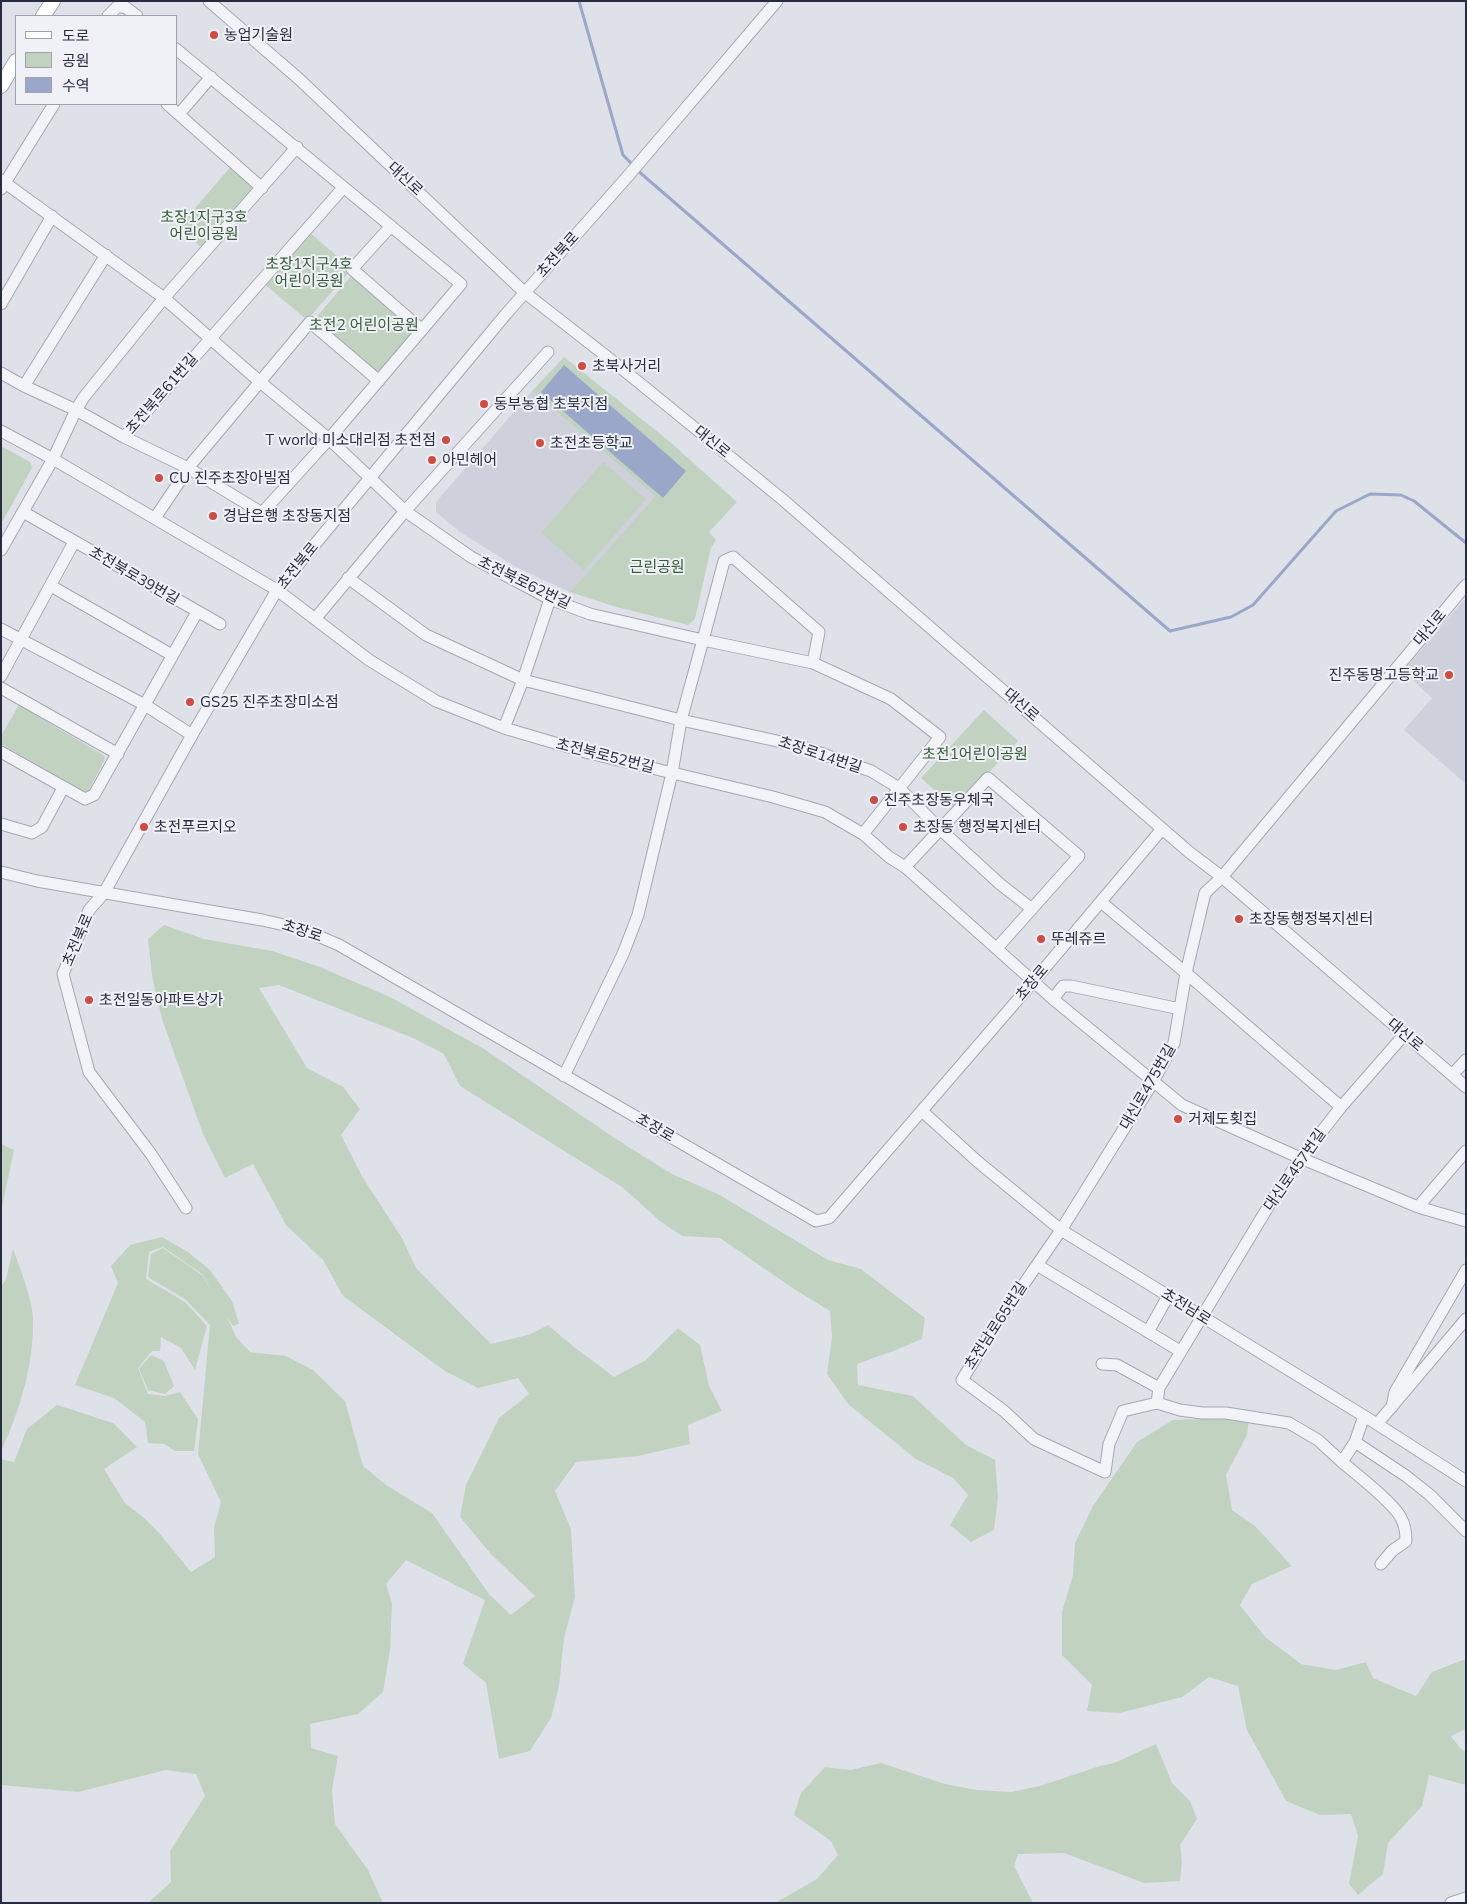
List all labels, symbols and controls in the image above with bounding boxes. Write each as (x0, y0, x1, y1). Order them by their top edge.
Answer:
legend (15, 15, 178, 105)
text: 도로 (62, 26, 90, 45)
place label: 농업기술원 (224, 26, 293, 44)
marker: 농업기술원 (208, 29, 220, 41)
text: 공원 (62, 51, 90, 70)
text: 수역 (62, 76, 90, 95)
street label: 대신로 (384, 158, 426, 200)
park label: 초장1지구3호 어린이공원 (161, 208, 247, 243)
street label: 초전북로 (533, 228, 583, 282)
park label: 초장1지구4호 어린이공원 (266, 255, 352, 290)
park label: 초전2 어린이공원 (309, 316, 419, 334)
street label: 초전북로61번길 (122, 350, 202, 438)
place label: 초북사거리 (592, 357, 661, 375)
marker: 초북사거리 (576, 360, 588, 372)
place label: 동부농협 초북지점 (494, 395, 608, 413)
marker: 동부농협 초북지점 (478, 398, 490, 410)
street label: 대신로 (690, 422, 734, 462)
place label: T world 미소대리점 초전점 (265, 431, 436, 449)
marker: T world 미소대리점 초전점 (440, 434, 452, 446)
place label: 초전초등학교 (550, 434, 633, 452)
marker: 초전초등학교 (534, 437, 546, 449)
place label: 아민헤어 (442, 451, 497, 469)
marker: 아민헤어 (426, 454, 438, 466)
place label: CU 진주초장아빌점 (169, 469, 291, 487)
marker: CU 진주초장아빌점 (153, 472, 165, 484)
place label: 경남은행 초장동지점 (223, 507, 351, 525)
marker: 경남은행 초장동지점 (207, 510, 219, 522)
street label: 초전북로 (274, 539, 322, 593)
street label: 초전북로39번길 (86, 543, 182, 609)
street label: 초전북로62번길 (475, 553, 573, 613)
park label: 근린공원 (629, 558, 685, 576)
street label: 대신로 (1410, 606, 1450, 650)
place label: 진주동명고등학교 (1329, 666, 1439, 684)
marker: 진주동명고등학교 (1443, 669, 1455, 681)
street label: 대신로 (999, 685, 1043, 725)
place label: GS25 진주초장미소점 (200, 693, 339, 711)
marker: GS25 진주초장미소점 (184, 696, 196, 708)
street label: 초장로14번길 (776, 733, 864, 777)
street label: 초전북로52번길 (554, 735, 656, 777)
park label: 초전1어린이공원 (922, 745, 1028, 763)
place label: 진주초장동우체국 (884, 791, 994, 809)
marker: 진주초장동우체국 (868, 794, 880, 806)
place label: 초전푸르지오 (154, 818, 237, 836)
place label: 초장동 행정복지센터 (913, 818, 1041, 836)
marker: 초전푸르지오 (138, 821, 150, 833)
marker: 초장동 행정복지센터 (897, 821, 909, 833)
place label: 초장동행정복지센터 (1249, 910, 1373, 928)
street label: 초전북로 (59, 911, 97, 969)
marker: 초장동행정복지센터 (1233, 913, 1245, 925)
street label: 초장로 (280, 916, 324, 946)
place label: 뚜레쥬르 (1051, 930, 1106, 948)
marker: 뚜레쥬르 (1035, 933, 1047, 945)
street label: 초장로 (1012, 961, 1052, 1005)
place label: 초전일동아파트상가 (99, 991, 223, 1009)
marker: 초전일동아파트상가 (83, 994, 95, 1006)
street label: 대신로 (1383, 1015, 1427, 1055)
street label: 대신로475번길 (1116, 1041, 1180, 1133)
street label: 초장로 (633, 1110, 677, 1146)
place label: 거제도횟집 (1188, 1110, 1257, 1128)
marker: 거제도횟집 (1172, 1113, 1184, 1125)
street label: 대신로457번길 (1260, 1126, 1330, 1214)
street label: 초전남로65번길 (961, 1279, 1031, 1373)
street label: 초전남로 (1158, 1285, 1214, 1329)

